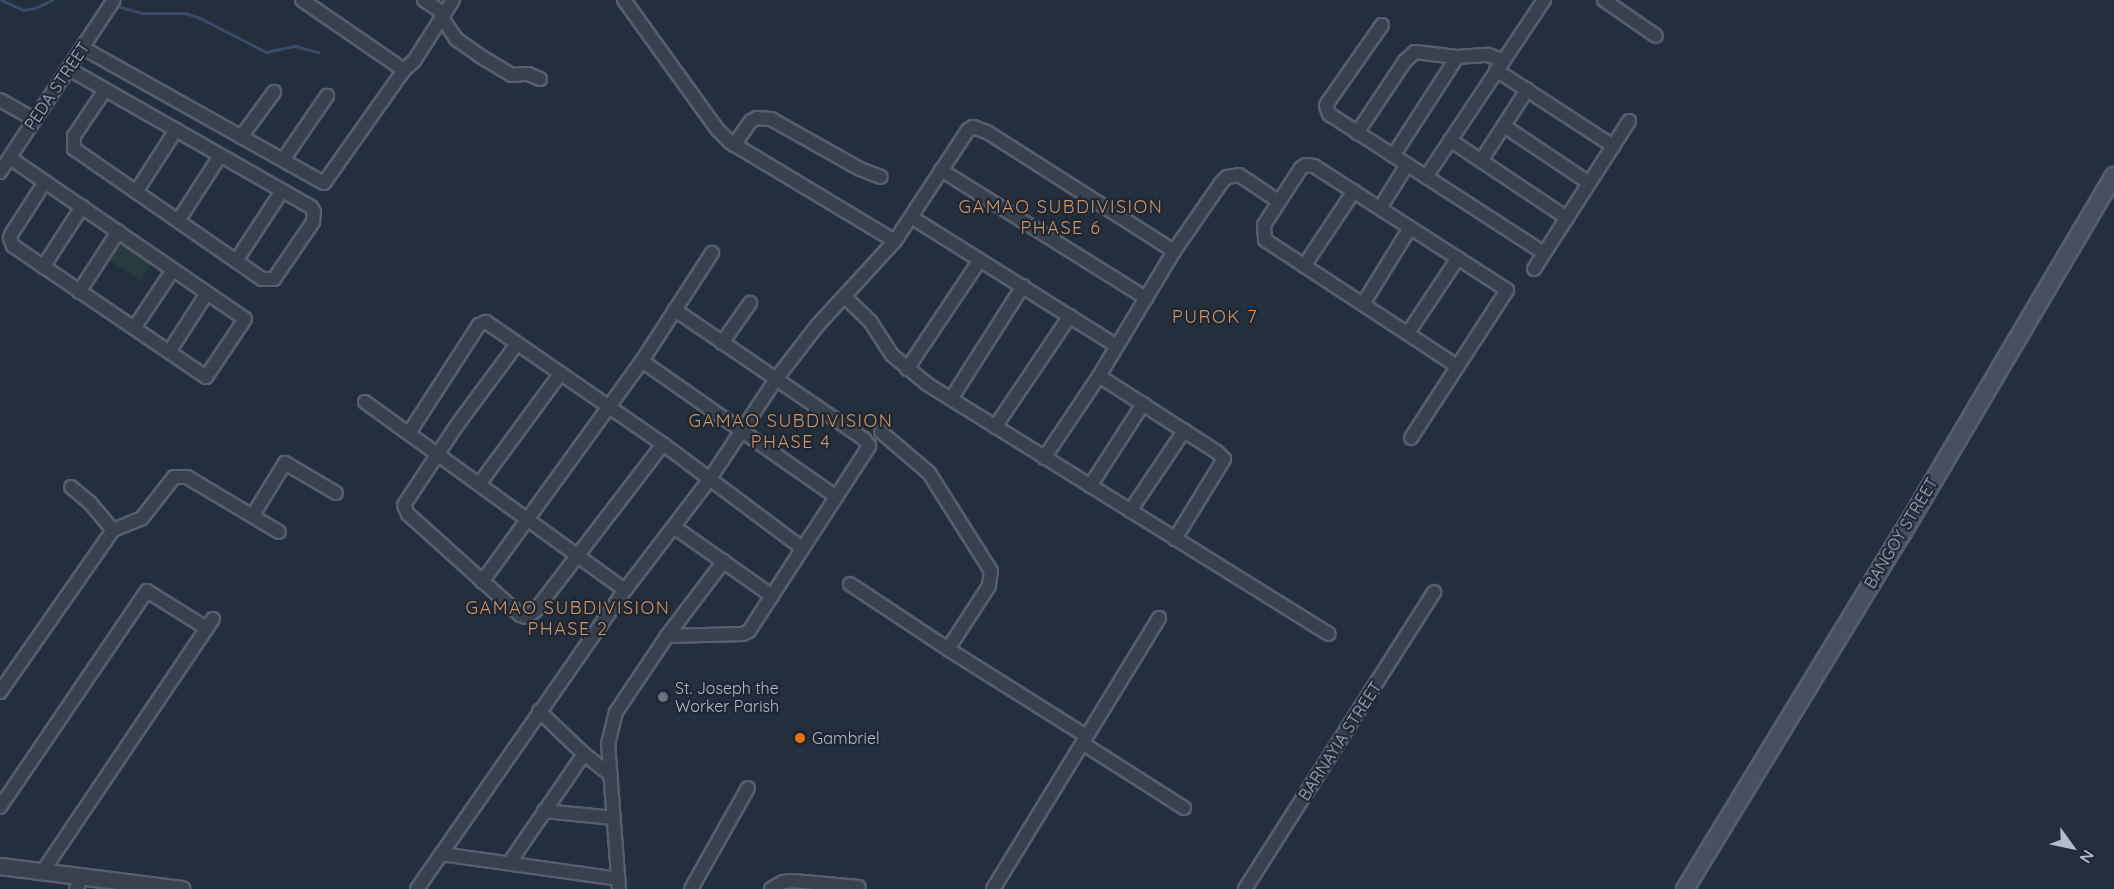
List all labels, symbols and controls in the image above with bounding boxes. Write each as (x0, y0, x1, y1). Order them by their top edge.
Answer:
street label: PEDA STREET (21, 38, 93, 134)
district label: GAMAO SUBDIVISION PHASE 6 (959, 197, 1163, 240)
district label: PUROK 7 (1172, 306, 1258, 328)
district label: GAMAO SUBDIVISION PHASE 4 (689, 411, 893, 454)
street label: BANGOY STREET (1860, 474, 1942, 592)
district label: GAMAO SUBDIVISION PHASE 2 (466, 598, 670, 640)
place label: St. Joseph the Worker Parish (675, 678, 779, 716)
street label: BARNAYIA STREET (1294, 678, 1386, 804)
marker: St. Joseph the Worker Parish (656, 690, 670, 704)
place label: Gambriel (812, 728, 880, 748)
marker: Gambriel (793, 731, 807, 745)
north arrow (2042, 817, 2102, 877)
text: N (2076, 846, 2099, 867)

